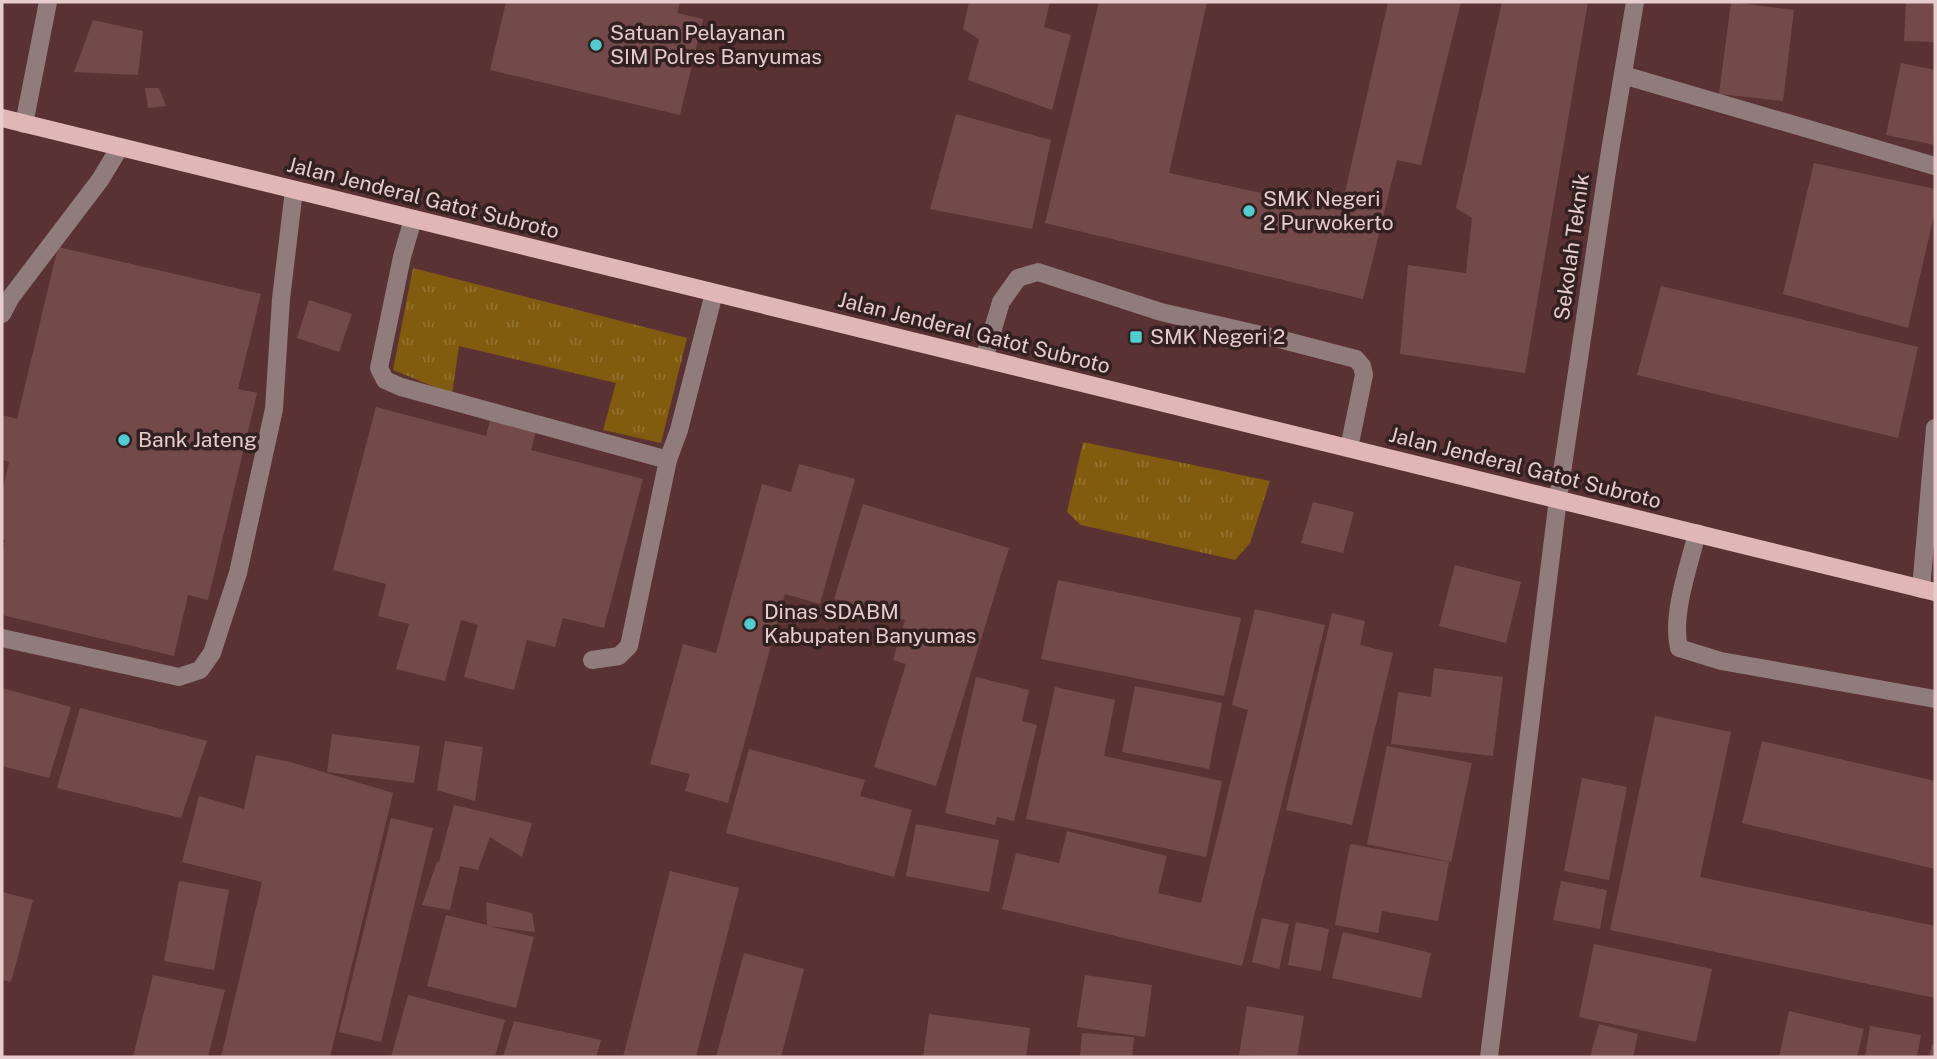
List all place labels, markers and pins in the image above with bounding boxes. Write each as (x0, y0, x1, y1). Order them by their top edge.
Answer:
place label: Satuan Pelayanan SIM Polres Banyumas (610, 20, 822, 69)
marker: Satuan Pelayanan SIM Polres Banyumas (588, 37, 604, 53)
place label: SMK Negeri 2 Purwokerto (1263, 186, 1394, 235)
marker: SMK Negeri 2 Purwokerto (1241, 203, 1257, 219)
place label: SMK Negeri 2 (1150, 324, 1285, 349)
marker: SMK Negeri 2 (1128, 329, 1144, 345)
place label: Bank Jateng (138, 427, 257, 452)
marker: Bank Jateng (116, 432, 132, 448)
place label: Dinas SDABM Kabupaten Banyumas (764, 599, 976, 648)
marker: Dinas SDABM Kabupaten Banyumas (742, 616, 758, 632)

